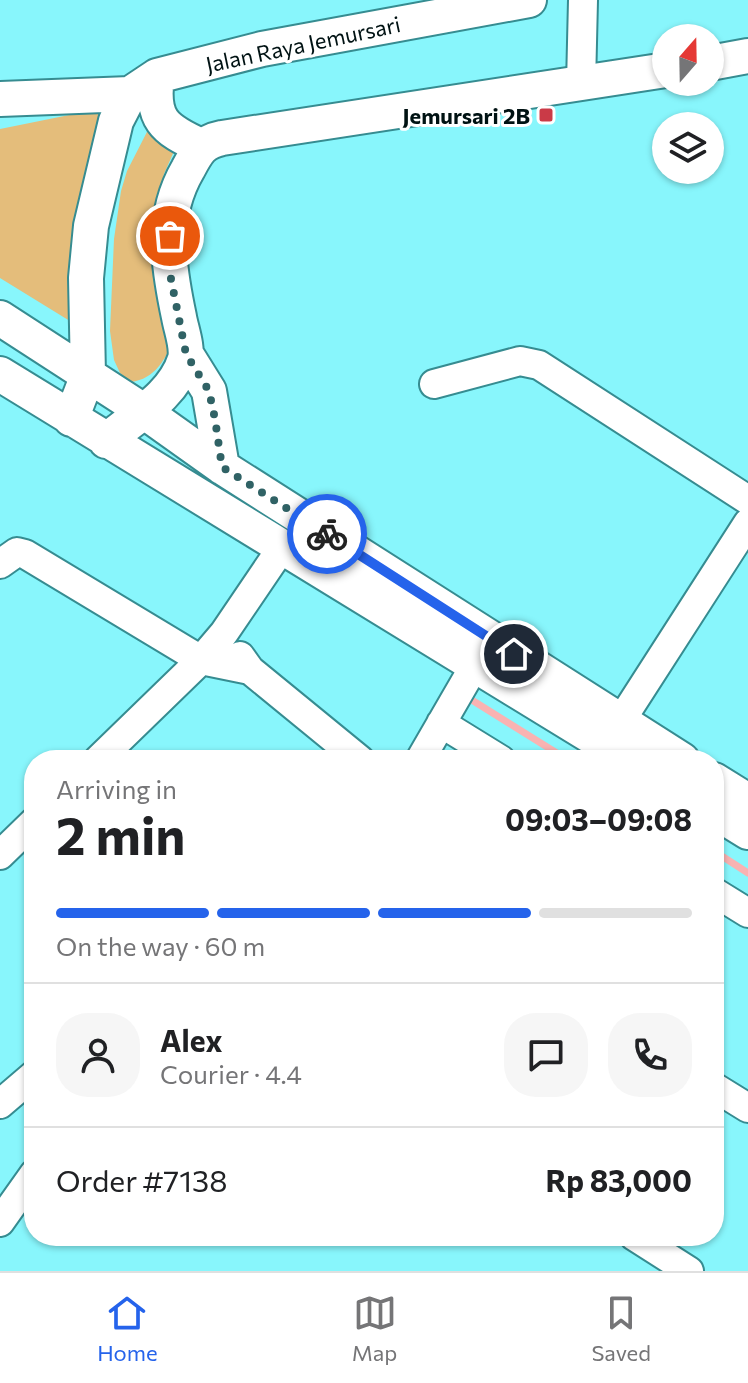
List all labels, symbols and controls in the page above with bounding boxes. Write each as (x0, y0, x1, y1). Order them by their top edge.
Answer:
street label: Jalan Raya Jemursari (203, 10, 403, 78)
north arrow (652, 24, 724, 96)
map controls (652, 24, 724, 184)
place label: Jemursari 2B (403, 102, 530, 129)
marker: Jemursari 2B (537, 106, 555, 124)
button: layers (652, 112, 724, 184)
pin (136, 202, 204, 270)
icon: bag (148, 214, 192, 258)
courier (287, 494, 367, 574)
icon: bike (305, 512, 349, 556)
pin (480, 620, 548, 688)
icon: home (492, 632, 536, 676)
text: Arriving in (56, 773, 177, 804)
text: 09:03–09:08 (505, 800, 692, 837)
text: 2 min (56, 802, 185, 866)
text: On the way · 60 m (56, 930, 265, 961)
button: person (56, 1013, 140, 1097)
button: chat (504, 1013, 588, 1097)
button: phone (608, 1013, 692, 1097)
text: Alex (160, 1021, 223, 1058)
text: Courier · 4.4 (160, 1058, 302, 1089)
text: Order #7138 (56, 1161, 227, 1198)
text: Rp 83,000 (545, 1161, 692, 1198)
tab: Home (97, 1291, 158, 1366)
tab: Map (352, 1291, 397, 1366)
tab: Saved (591, 1291, 651, 1366)

